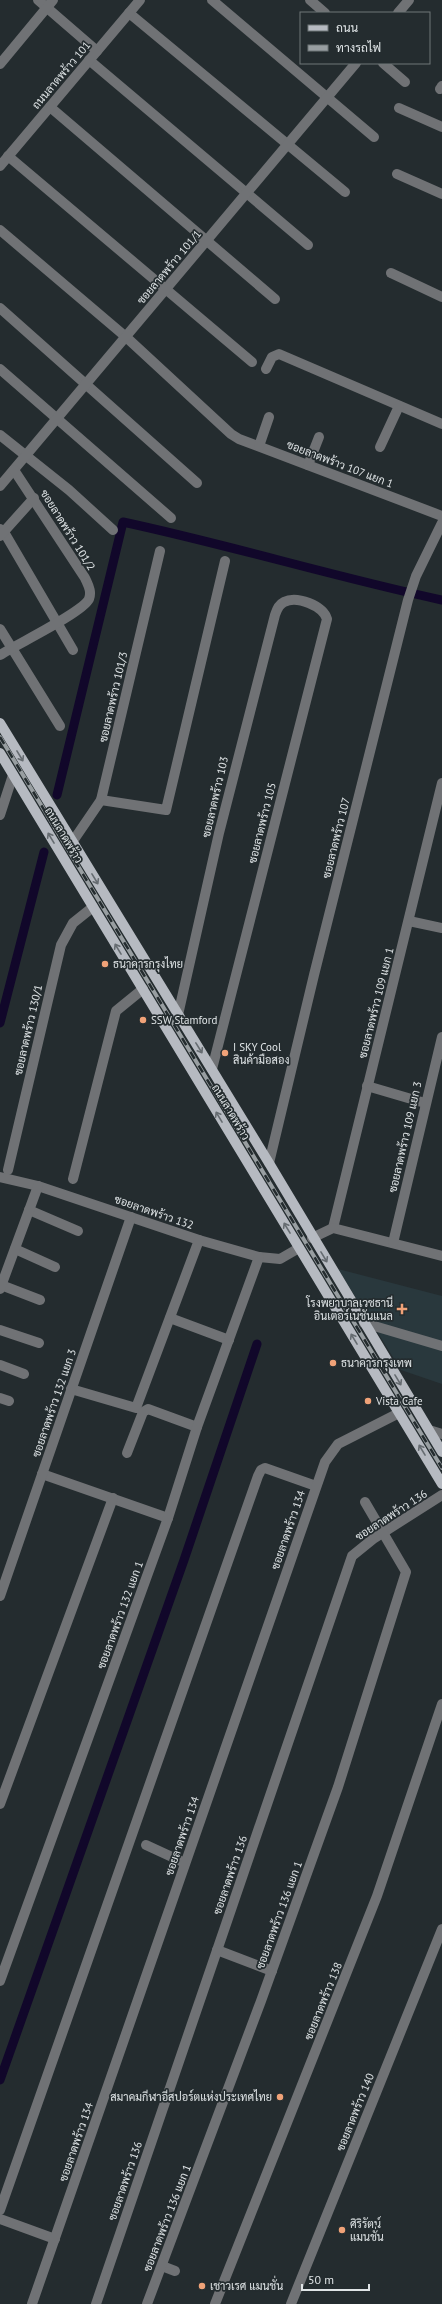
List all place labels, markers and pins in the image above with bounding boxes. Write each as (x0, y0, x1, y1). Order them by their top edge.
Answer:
place label: ธนาคารกรุงไทย (113, 956, 183, 973)
marker: ธนาคารกรุงไทย (100, 959, 110, 969)
place label: SSW Stamford (151, 1013, 217, 1027)
marker: SSW Stamford (138, 1015, 148, 1025)
place label: I SKY Cool สินค้ามือสอง (233, 1040, 289, 1067)
marker: I SKY Cool สินค้ามือสอง (220, 1048, 230, 1058)
place label: โรงพยาบาลเวชธานี อินเตอร์เนชันแนล (305, 1295, 393, 1323)
marker: โรงพยาบาลเวชธานี อินเตอร์เนชันแนล (396, 1303, 408, 1315)
place label: ธนาคารกรุงเทพ (341, 1356, 412, 1372)
marker: ธนาคารกรุงเทพ (328, 1358, 338, 1368)
place label: Vista Cafe (375, 1394, 423, 1408)
marker: Vista Cafe (363, 1396, 373, 1406)
place label: สมาคมกีฬาอีสปอร์ตแห่งประเทศไทย (110, 2089, 272, 2104)
marker: สมาคมกีฬาอีสปอร์ตแห่งประเทศไทย (275, 2092, 285, 2102)
place label: ศิริรัตน์ แมนชั่น (350, 2216, 384, 2244)
marker: ศิริรัตน์ แมนชั่น (337, 2225, 347, 2235)
place label: เชาวเรศ แมนชั่น (210, 2275, 283, 2293)
marker: เชาวเรศ แมนชั่น (197, 2281, 207, 2291)

